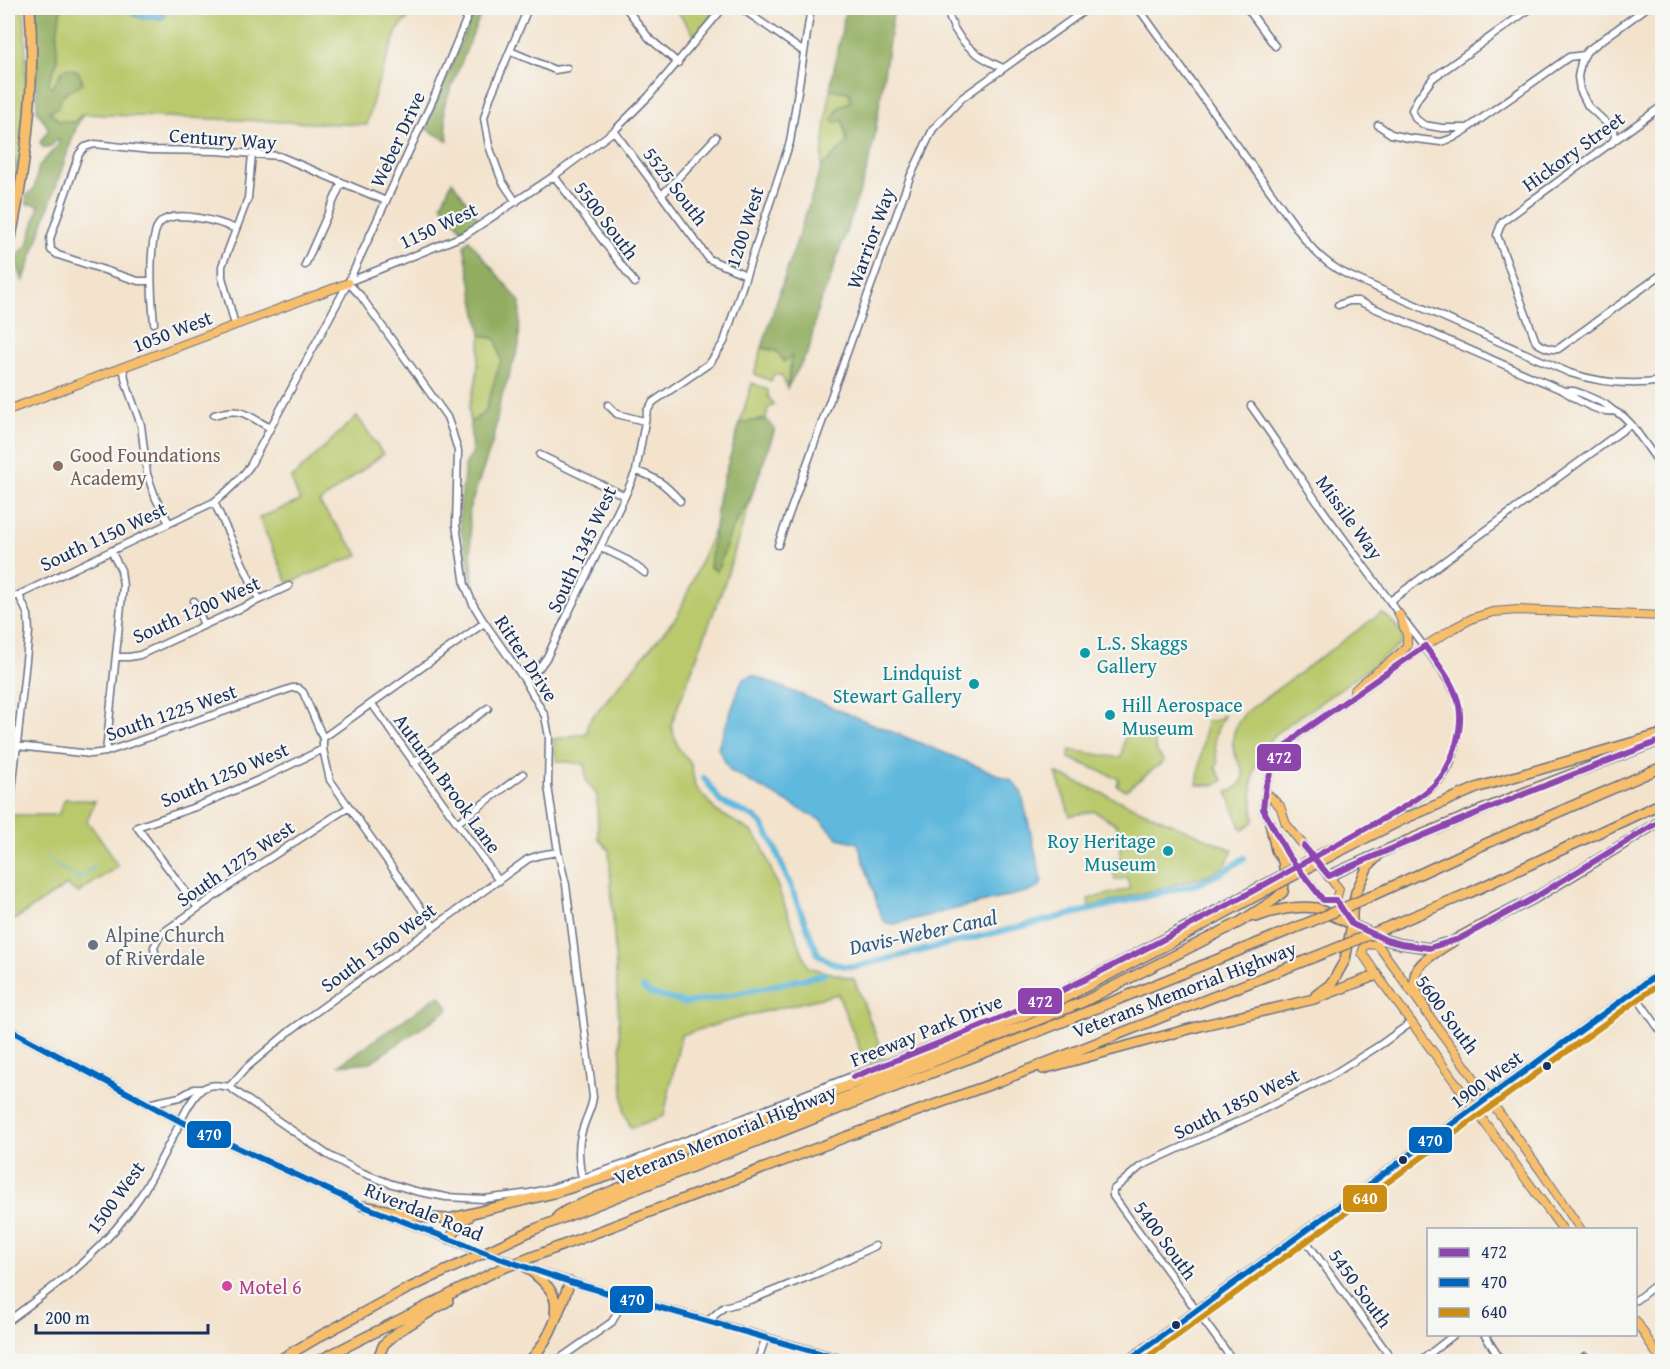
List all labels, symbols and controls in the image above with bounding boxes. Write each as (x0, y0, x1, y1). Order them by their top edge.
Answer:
street label: Weber Drive (362, 86, 432, 192)
street label: Hickory Street (1516, 104, 1630, 198)
street label: Century Way (168, 120, 278, 156)
street label: 5525 South (637, 141, 715, 231)
street label: 5500 South (568, 175, 646, 265)
street label: 1200 West (717, 183, 771, 271)
street label: Warrior Way (838, 183, 902, 293)
street label: 1150 West (394, 194, 482, 256)
street label: 1050 West (128, 302, 216, 360)
place label: Good Foundations Academy (70, 440, 221, 492)
marker: Good Foundations Academy (51, 459, 65, 473)
street label: Missile Way (1309, 469, 1391, 565)
street label: South 1345 West (539, 481, 623, 617)
street label: South 1150 West (35, 494, 171, 578)
street label: South 1200 West (128, 568, 264, 650)
street label: Ritter Drive (488, 609, 566, 707)
place label: L.S. Skaggs Gallery (1097, 628, 1188, 680)
marker: L.S. Skaggs Gallery (1078, 646, 1092, 660)
place label: Lindquist Stewart Gallery (833, 658, 962, 710)
street label: South 1225 West (102, 676, 240, 748)
marker: Lindquist Stewart Gallery (967, 677, 981, 691)
place label: Hill Aerospace Museum (1122, 690, 1243, 742)
street label: Autumn Brook Lane (387, 707, 509, 859)
marker: Hill Aerospace Museum (1103, 708, 1117, 722)
street label: South 1250 West (155, 734, 293, 814)
line badge: 472 (1256, 743, 1302, 772)
text: 472 (1267, 745, 1291, 769)
street label: South 1275 West (170, 813, 300, 913)
place label: Roy Heritage Museum (1048, 826, 1157, 878)
marker: Roy Heritage Museum (1161, 844, 1175, 858)
street label: South 1500 West (314, 895, 442, 999)
water label: Davis-Weber Canal (845, 901, 1000, 963)
place label: Alpine Church of Riverdale (105, 920, 225, 972)
street label: Veterans Memorial Highway (1068, 933, 1300, 1045)
marker: Alpine Church of Riverdale (86, 938, 100, 952)
street label: 5600 South (1409, 968, 1487, 1060)
street label: Freeway Park Drive (845, 986, 1007, 1074)
line badge: 472 (1017, 987, 1063, 1015)
text: 472 (1028, 989, 1052, 1013)
street label: 1900 West (1444, 1043, 1528, 1115)
street label: South 1850 West (1168, 1060, 1304, 1146)
unlabelled marker (1541, 1060, 1553, 1072)
street label: Veterans Memorial Highway (609, 1076, 841, 1192)
line badge: 470 (186, 1120, 232, 1149)
text: 470 (197, 1122, 221, 1146)
line badge: 470 (1408, 1126, 1453, 1154)
text: 470 (1418, 1128, 1442, 1152)
unlabelled marker (1397, 1154, 1409, 1166)
street label: 1500 West (79, 1155, 151, 1239)
street label: Riverdale Road (360, 1174, 488, 1248)
line badge: 640 (1342, 1184, 1388, 1213)
text: 640 (1353, 1186, 1377, 1210)
street label: 5400 South (1127, 1194, 1205, 1286)
legend (1427, 1228, 1637, 1336)
text: 472 (1481, 1238, 1507, 1265)
street label: 5450 South (1322, 1242, 1400, 1334)
text: 470 (1481, 1268, 1507, 1295)
place label: Motel 6 (239, 1272, 302, 1301)
marker: Motel 6 (220, 1279, 234, 1293)
line badge: 470 (609, 1285, 654, 1314)
text: 470 (620, 1287, 644, 1311)
scale bar (36, 1297, 208, 1335)
text: 640 (1481, 1298, 1507, 1325)
text: 200 m (45, 1304, 90, 1331)
unlabelled marker (1170, 1319, 1182, 1331)

